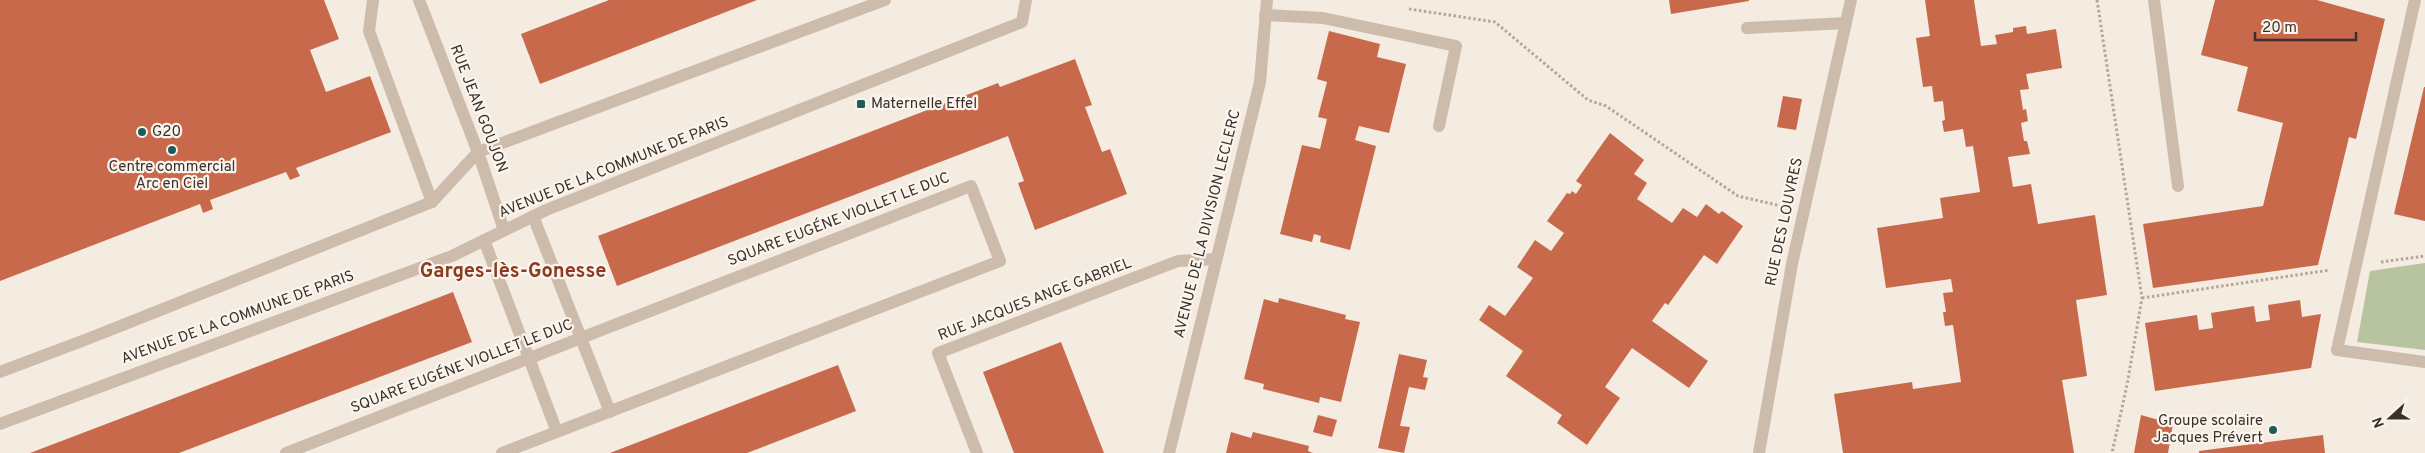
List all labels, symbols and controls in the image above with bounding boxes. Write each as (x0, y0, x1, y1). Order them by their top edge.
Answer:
scale bar (2255, 10, 2356, 42)
text: 20 m (2262, 19, 2297, 38)
street label: RUE JEAN GOUJON (445, 42, 511, 176)
place label: Maternelle Effel (871, 95, 977, 114)
marker: Maternelle Effel (855, 98, 867, 110)
street label: AVENUE DE LA DIVISION LECLERC (1170, 108, 1246, 340)
street label: AVENUE DE LA COMMUNE DE PARIS (496, 113, 732, 223)
place label: G20 (152, 123, 181, 142)
marker: G20 (136, 126, 148, 138)
marker: Centre commercial Arc en Ciel (166, 144, 178, 156)
street label: RUE DES LOUVRES (1762, 156, 1808, 288)
place label: Centre commercial Arc en Ciel (109, 158, 235, 194)
street label: SQUARE EUGÉNE VIOLLET LE DUC (725, 168, 953, 271)
street label: RUE JACQUES ANGE GABRIEL (936, 254, 1134, 346)
district label: Garges-lès-Gonesse (420, 259, 606, 285)
street label: AVENUE DE LA COMMUNE DE PARIS (119, 267, 357, 369)
street label: SQUARE EUGÉNE VIOLLET LE DUC (348, 315, 576, 418)
north arrow (2365, 393, 2415, 443)
place label: Groupe scolaire Jacques Prévert (2153, 412, 2263, 448)
text: N (2370, 414, 2389, 430)
marker: Groupe scolaire Jacques Prévert (2267, 424, 2279, 436)

